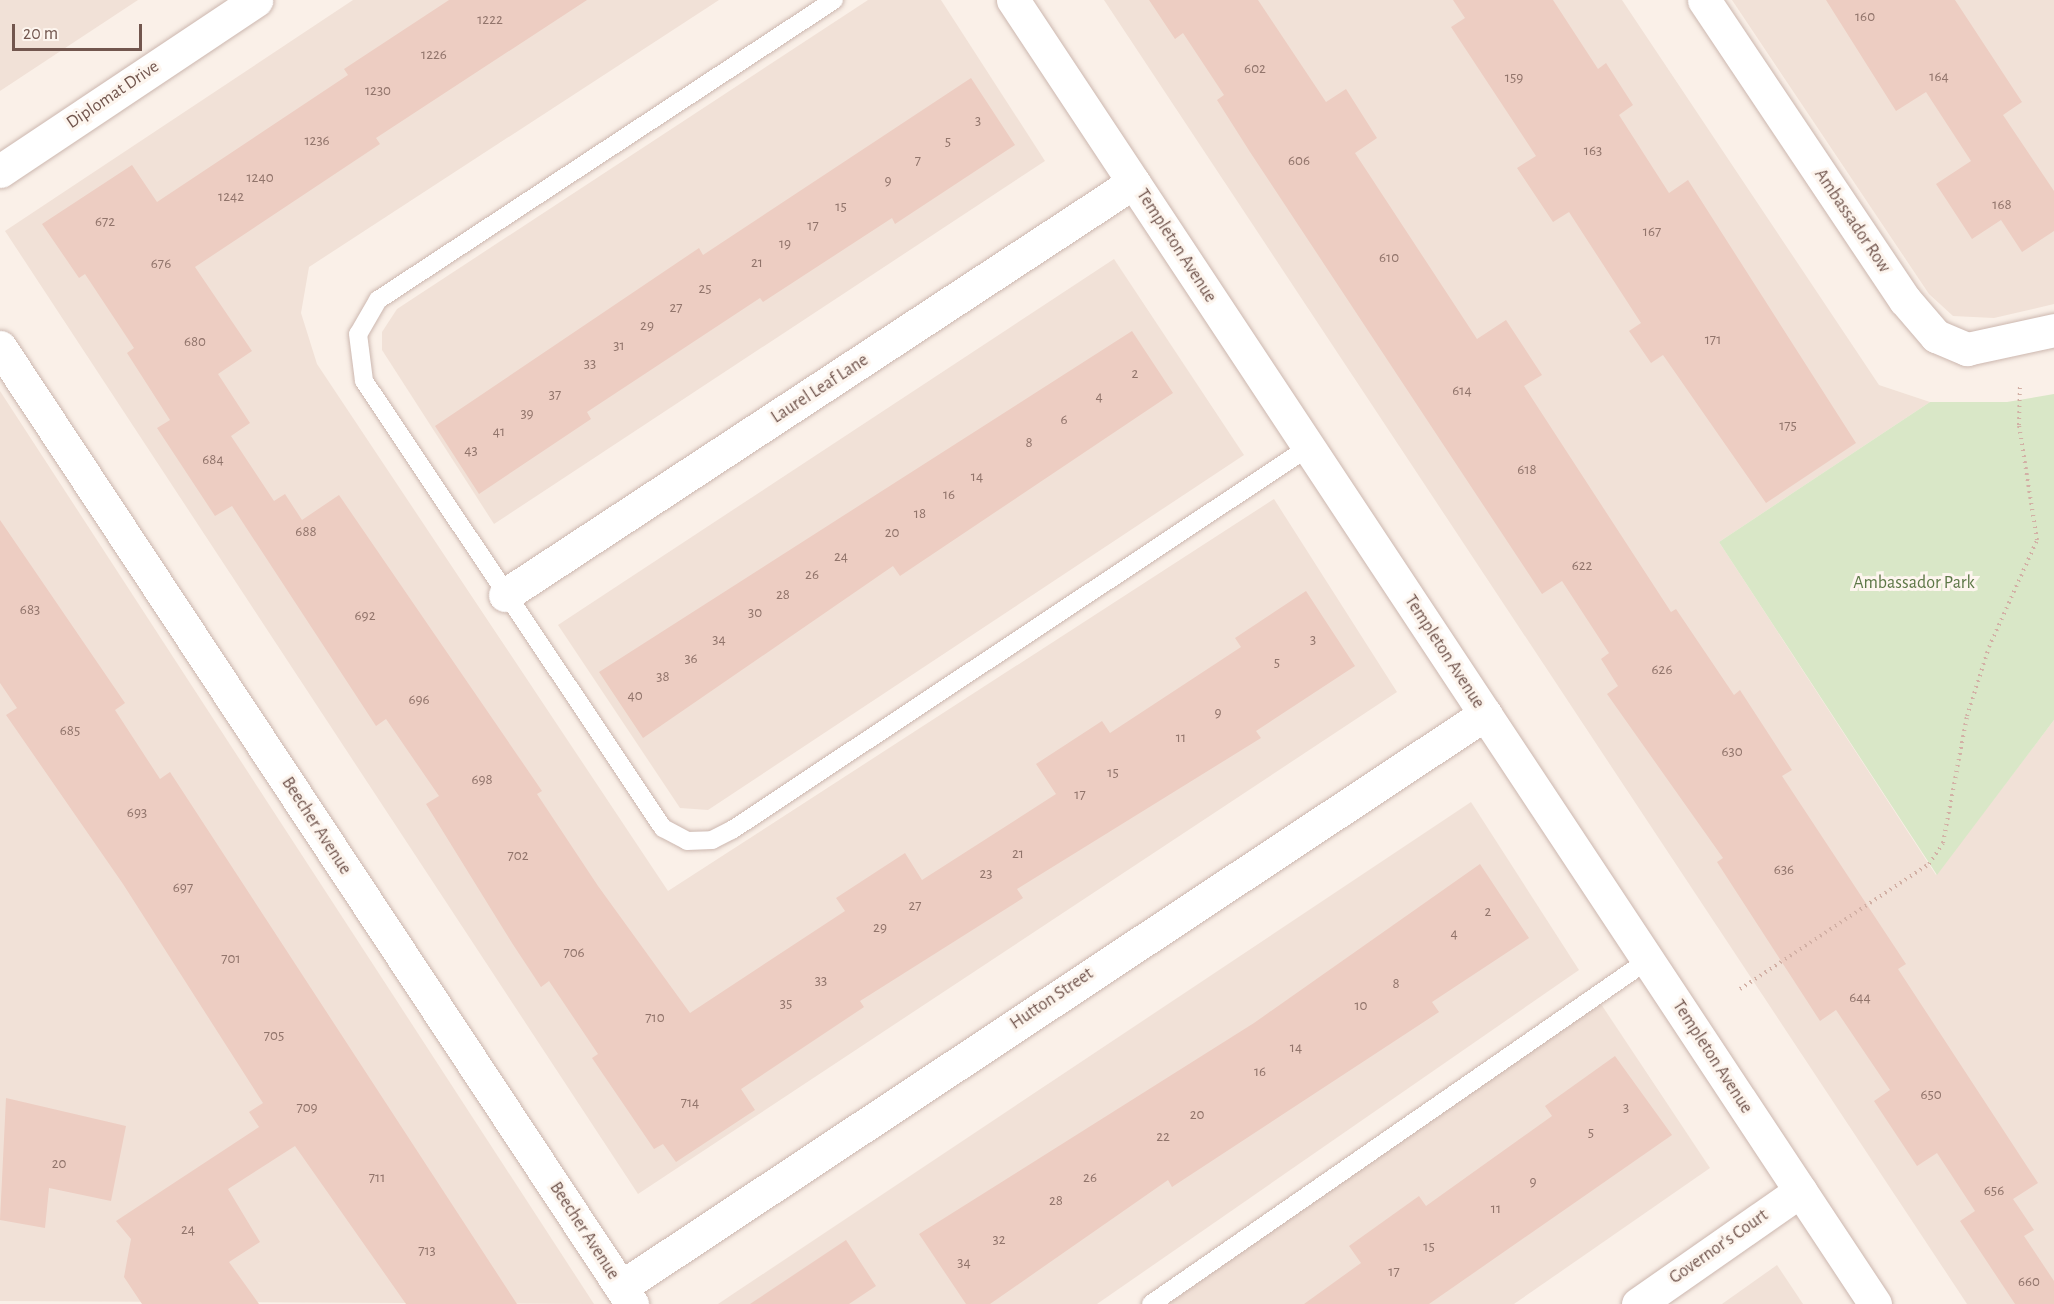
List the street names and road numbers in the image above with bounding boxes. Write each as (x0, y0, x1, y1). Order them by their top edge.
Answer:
street label: Diplomat Drive (63, 56, 163, 134)
street label: Ambassador Row (1809, 165, 1895, 277)
street label: Templeton Avenue (1131, 185, 1221, 307)
street label: Laurel Leaf Lane (767, 350, 873, 428)
street label: Templeton Avenue (1399, 591, 1489, 713)
street label: Beecher Avenue (276, 773, 356, 879)
street label: Hutton Street (1006, 963, 1098, 1035)
street label: Templeton Avenue (1667, 996, 1757, 1118)
street label: Beecher Avenue (544, 1178, 624, 1284)
street label: Governor's Court (1665, 1205, 1773, 1289)

